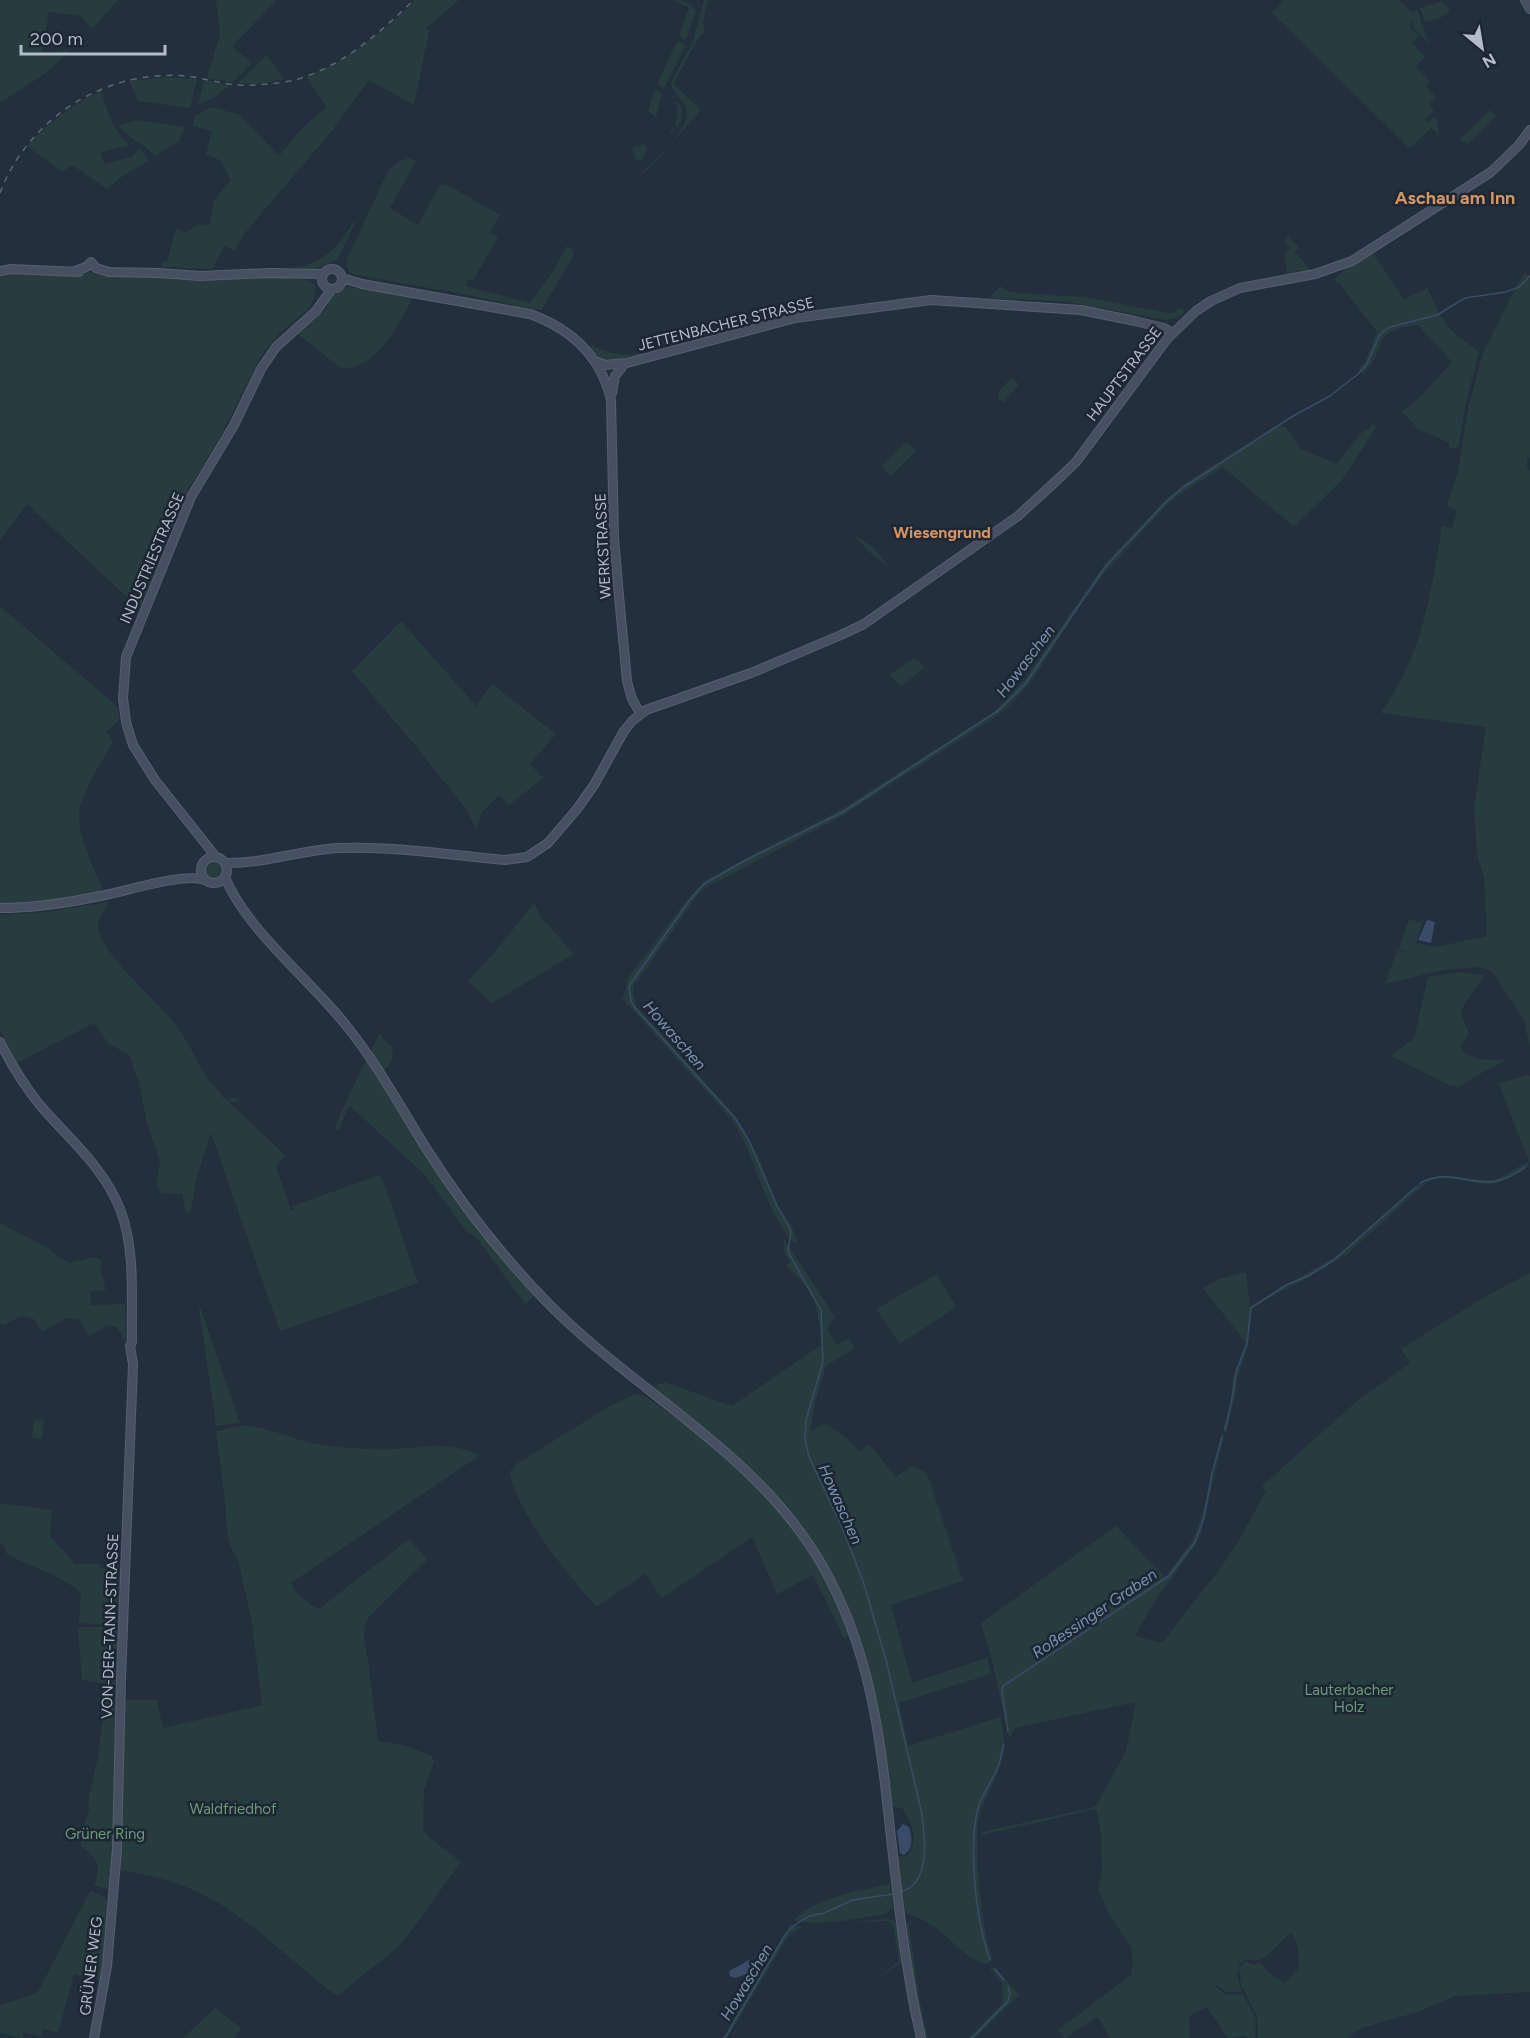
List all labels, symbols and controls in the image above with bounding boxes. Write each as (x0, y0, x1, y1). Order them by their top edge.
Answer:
scale bar (21, 18, 165, 56)
north arrow (1452, 18, 1512, 78)
text: 200 m (30, 28, 83, 50)
text: N (1479, 49, 1499, 72)
district label: Aschau am Inn (1395, 187, 1515, 209)
street label: JETTENBACHER STRASSE (636, 293, 816, 355)
street label: HAUPTSTRASSE (1083, 323, 1165, 425)
street label: INDUSTRIESTRASSE (116, 490, 188, 626)
street label: WERKSTRASSE (591, 493, 615, 599)
district label: Wiesengrund (893, 523, 991, 542)
water label: Howaschen (992, 621, 1059, 701)
water label: Howaschen (639, 997, 710, 1074)
water label: Howaschen (814, 1461, 867, 1547)
street label: VON-DER-TANN-STRASSE (98, 1533, 122, 1719)
water label: Roßessinger Graben (1028, 1565, 1160, 1662)
park label: Lauterbacher Holz (1305, 1681, 1393, 1716)
park label: Waldfriedhof (189, 1800, 277, 1818)
park label: Grüner Ring (65, 1825, 145, 1843)
street label: GRÜNER WEG (76, 1915, 106, 2017)
water label: Howaschen (716, 1941, 777, 2024)

